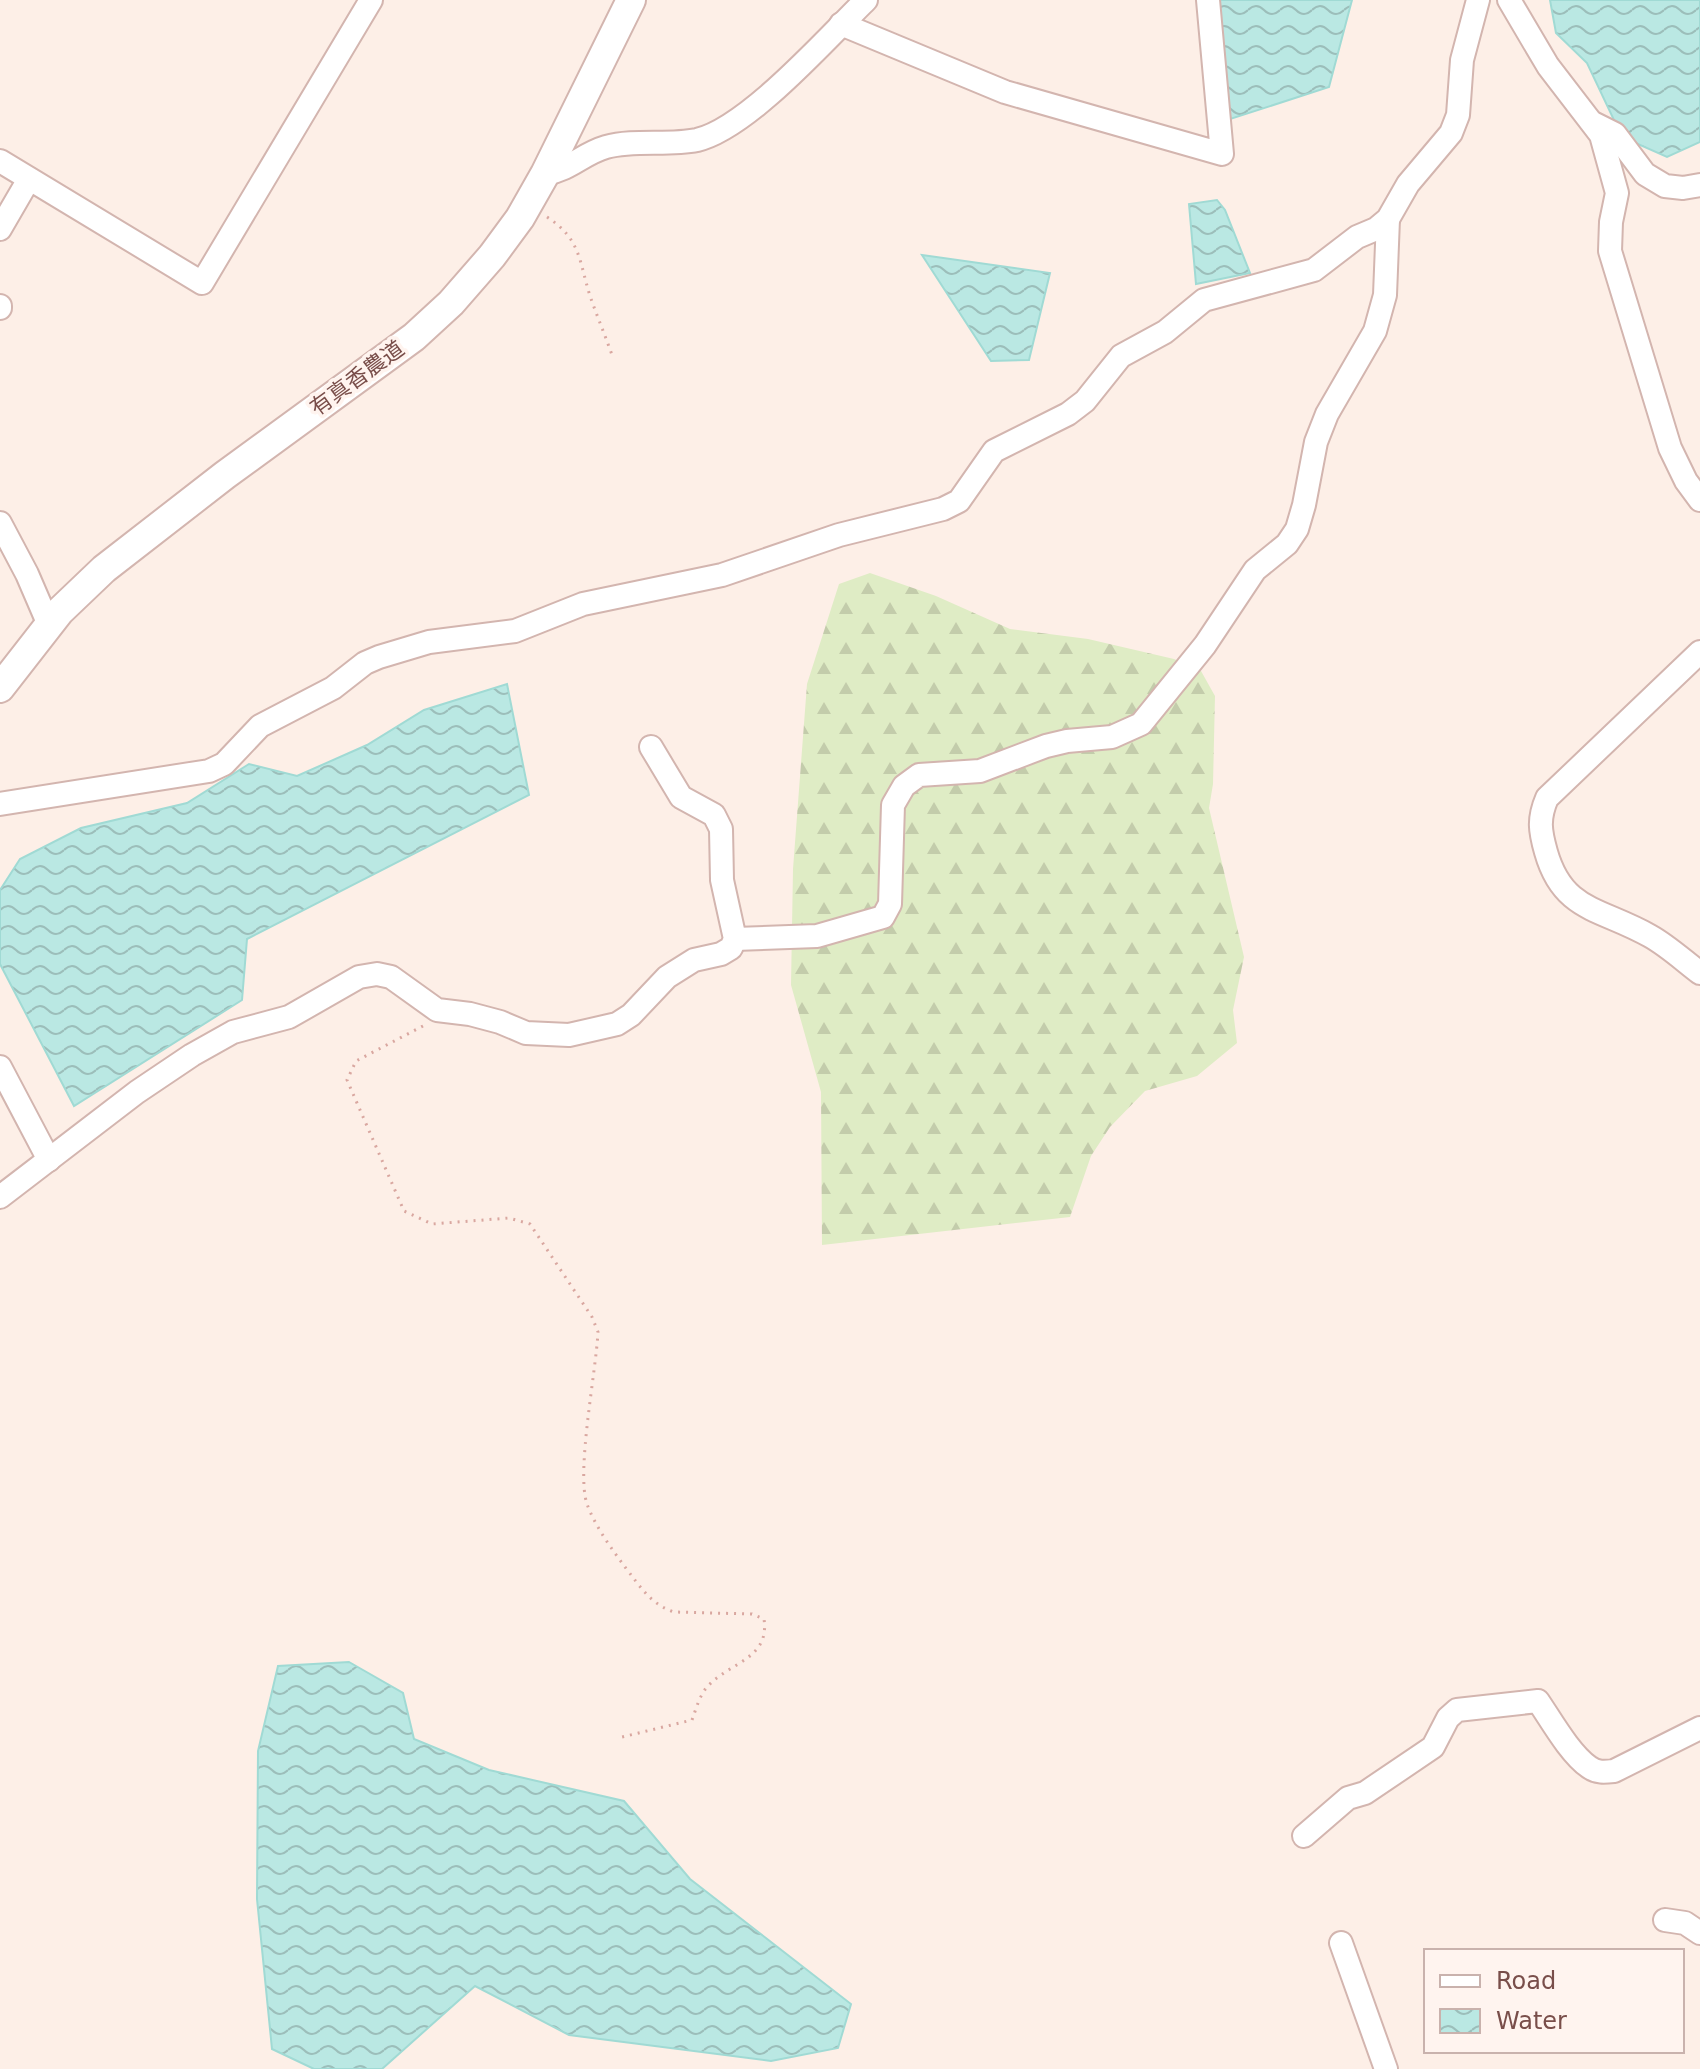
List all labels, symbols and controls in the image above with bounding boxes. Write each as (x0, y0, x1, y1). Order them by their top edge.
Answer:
street label: 有真香農道 (305, 336, 409, 420)
legend (1424, 1949, 1684, 2053)
text: Road (1496, 1967, 1556, 1995)
text: Water (1496, 2007, 1567, 2035)

